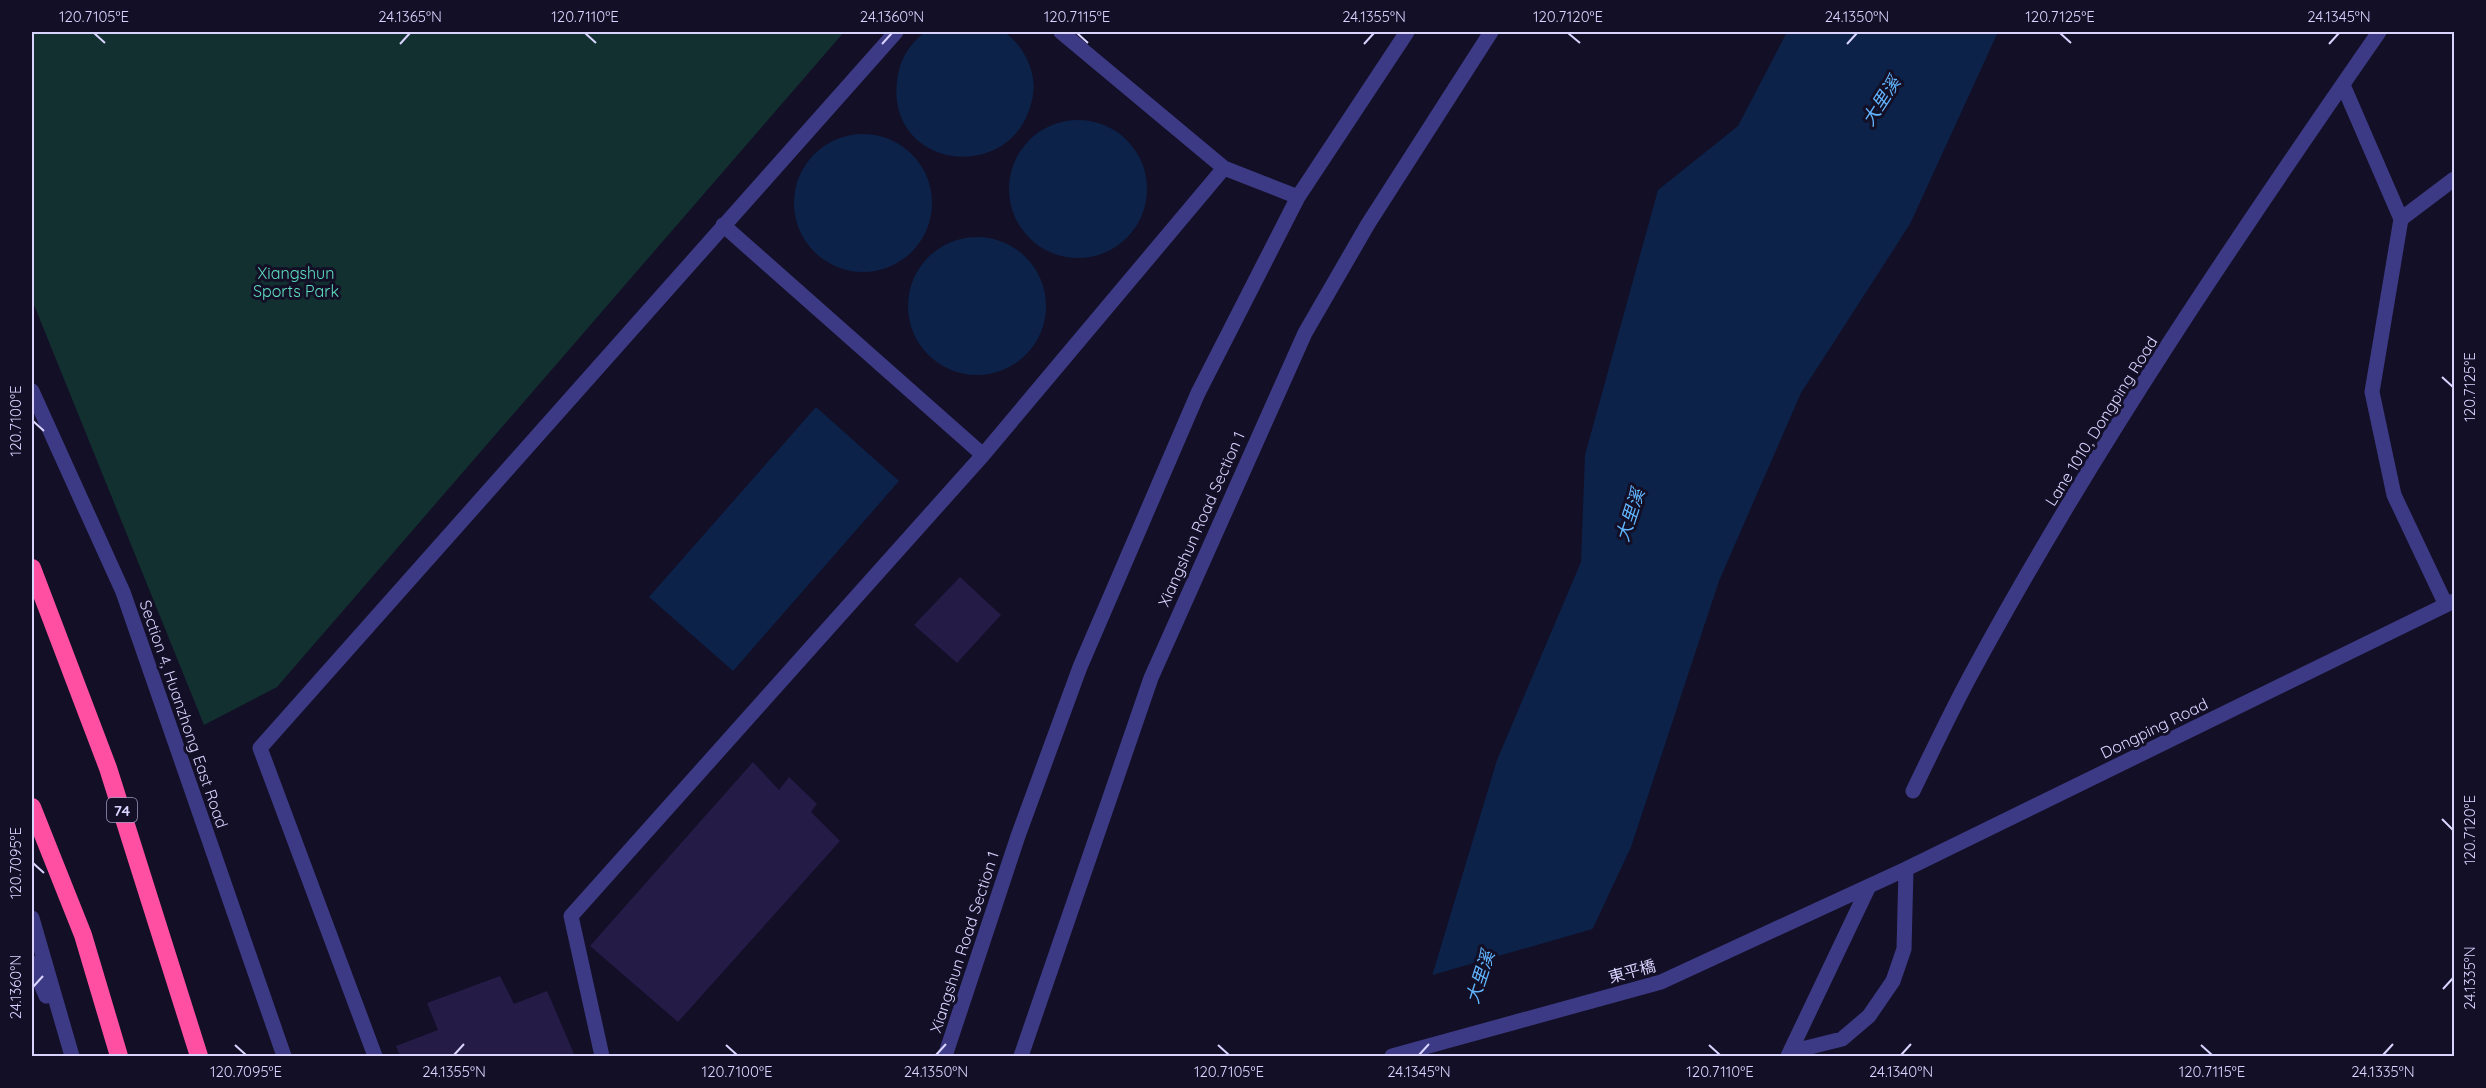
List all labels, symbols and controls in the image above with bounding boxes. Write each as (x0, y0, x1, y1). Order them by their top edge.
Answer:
text: 120.7105°E (59, 7, 129, 26)
text: 24.1365°N (378, 7, 442, 26)
text: 120.7110°E (551, 7, 619, 26)
text: 24.1360°N (860, 7, 924, 26)
text: 120.7115°E (1044, 7, 1110, 26)
text: 24.1355°N (1342, 7, 1406, 26)
text: 120.7120°E (1533, 7, 1603, 26)
text: 24.1350°N (1825, 7, 1889, 26)
text: 120.7125°E (2025, 7, 2095, 26)
text: 24.1345°N (2307, 7, 2371, 26)
water label: 大里溪 (1857, 70, 1907, 130)
park label: Xiangshun Sports Park (253, 263, 339, 301)
street label: Lane 1010, Dongping Road (2041, 333, 2161, 509)
text: 120.7125°E (2460, 352, 2479, 422)
text: 120.7100°E (6, 386, 25, 456)
street label: Xiangshun Road Section 1 (1153, 428, 1249, 610)
water label: 大里溪 (1611, 483, 1650, 544)
street label: Section 4, Huanzhong East Road (136, 597, 232, 831)
street label: Dongping Road (2097, 693, 2211, 763)
text: 120.7120°E (2460, 795, 2479, 865)
road number: 74 (107, 798, 137, 822)
text: 120.7095°E (6, 827, 25, 899)
street label: Xiangshun Road Section 1 (925, 849, 1003, 1035)
water label: 大里溪 (1461, 945, 1500, 1006)
text: 24.1335°N (2460, 946, 2479, 1010)
text: 24.1360°N (6, 955, 25, 1019)
street label: 東平橋 (1606, 955, 1658, 987)
text: 120.7095°E (210, 1062, 282, 1081)
text: 24.1355°N (422, 1062, 486, 1081)
text: 120.7100°E (702, 1062, 772, 1081)
text: 24.1350°N (904, 1062, 968, 1081)
text: 120.7105°E (1194, 1062, 1264, 1081)
text: 24.1345°N (1387, 1062, 1451, 1081)
text: 120.7110°E (1686, 1062, 1754, 1081)
text: 24.1340°N (1869, 1062, 1933, 1081)
text: 120.7115°E (2179, 1062, 2245, 1081)
text: 24.1335°N (2351, 1062, 2415, 1081)

